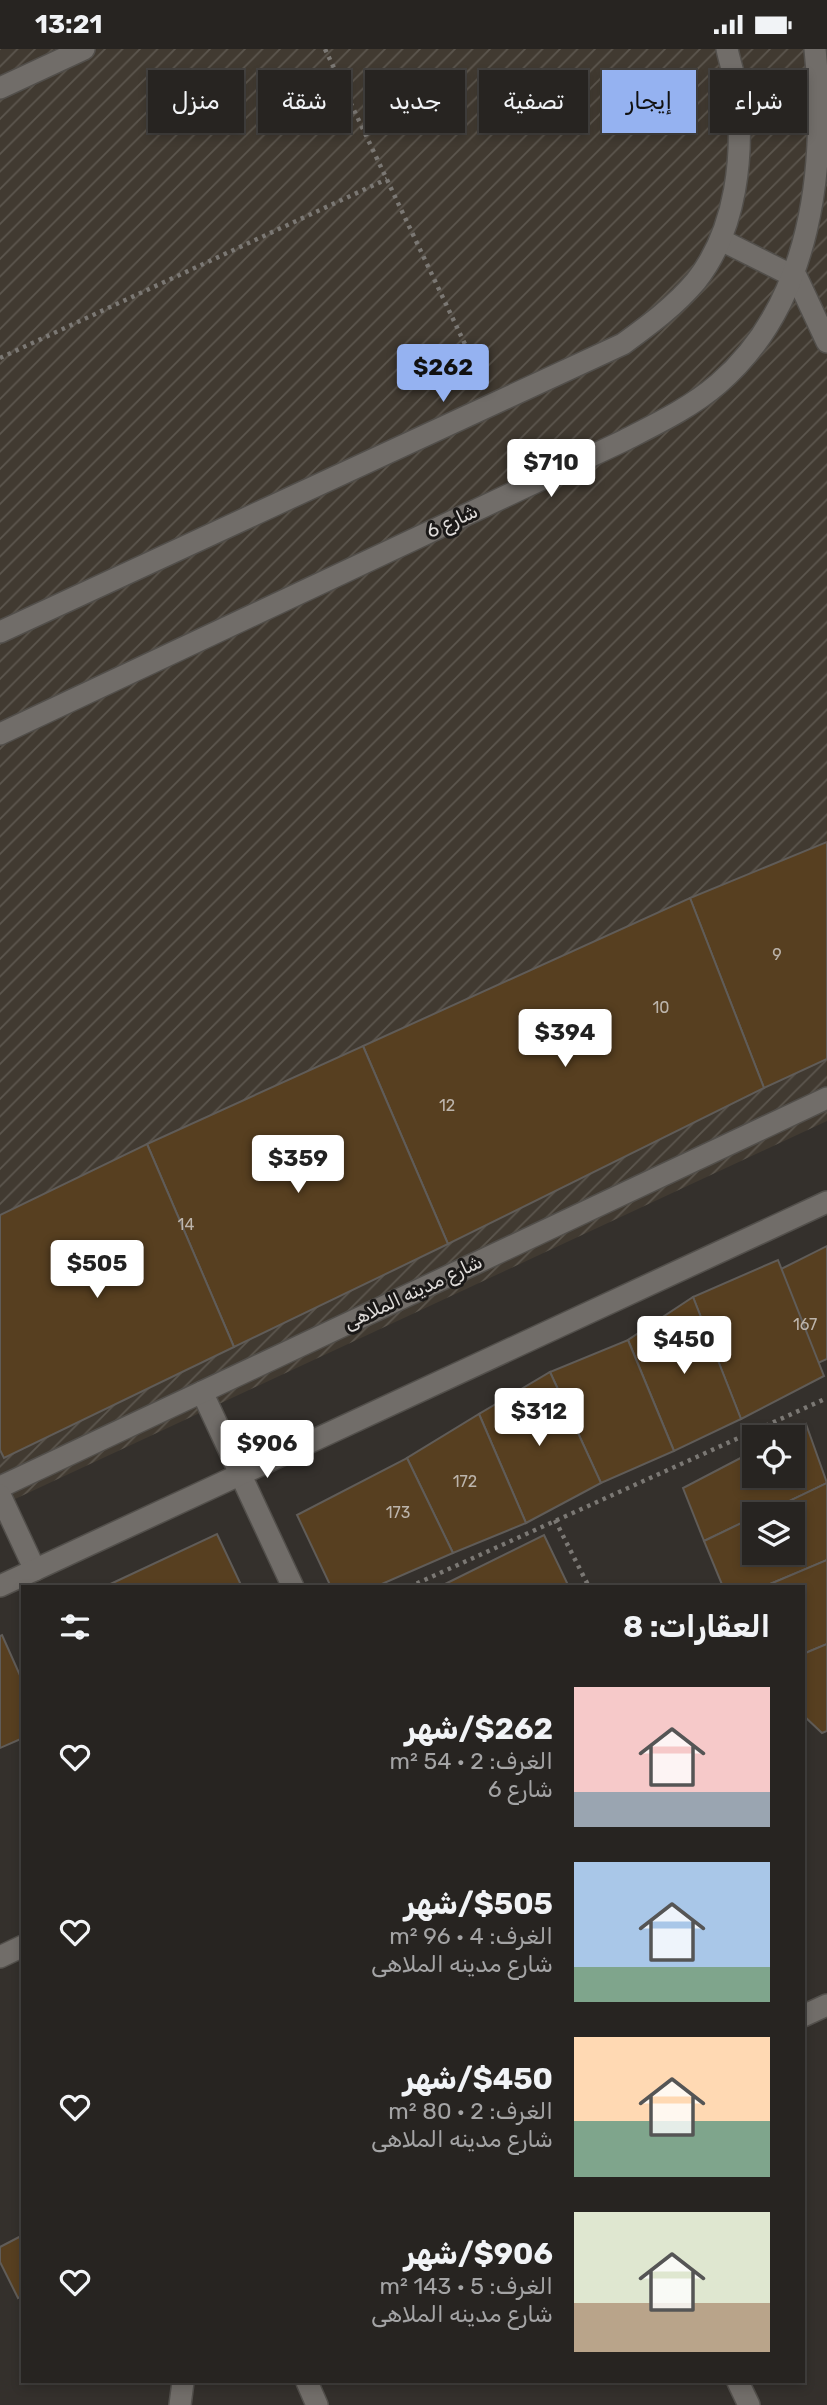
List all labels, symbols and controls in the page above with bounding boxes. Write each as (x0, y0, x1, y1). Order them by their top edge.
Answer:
text: 13:21 (35, 9, 102, 40)
chip: منزل (148, 70, 244, 133)
chip: شقة (258, 70, 351, 133)
chip: جديد (365, 70, 465, 133)
chip: تصفية (479, 70, 588, 133)
chip: إيجار (602, 70, 696, 133)
chip: شراء (710, 70, 807, 133)
pin: $262 (402, 345, 484, 404)
text: $262 (413, 353, 473, 381)
pin: $710 (510, 440, 592, 499)
text: $710 (523, 448, 579, 476)
street label: شارع 6 (423, 499, 482, 545)
house number: 9 (772, 945, 782, 964)
house number: 10 (652, 998, 670, 1017)
pin: $394 (524, 1009, 606, 1069)
text: $394 (535, 1018, 595, 1046)
house number: 12 (439, 1096, 455, 1115)
pin: $359 (257, 1135, 339, 1195)
text: $359 (268, 1144, 328, 1172)
house number: 14 (178, 1215, 194, 1234)
pin: $505 (56, 1241, 138, 1300)
text: $505 (67, 1249, 127, 1277)
street label: شارع مدينه الملاهى (340, 1250, 487, 1336)
house number: 167 (793, 1315, 817, 1334)
pin: $450 (643, 1317, 725, 1376)
text: $450 (653, 1325, 715, 1353)
pin: $312 (498, 1389, 580, 1448)
text: $312 (511, 1397, 567, 1425)
pin: $906 (226, 1421, 308, 1480)
map controls (742, 1425, 805, 1565)
button: locate (742, 1425, 805, 1488)
text: $906 (237, 1429, 297, 1457)
house number: 172 (453, 1472, 477, 1491)
button: layers (742, 1502, 805, 1565)
house number: 173 (386, 1503, 410, 1522)
icon: filters (56, 1608, 94, 1646)
text: العقارات: 8 (623, 1609, 770, 1645)
text: $262/شهر (405, 1711, 553, 1747)
icon: home (630, 1715, 714, 1799)
icon: heart (56, 1738, 94, 1776)
text: الغرف: 2 · 54 m² (390, 1747, 553, 1775)
text: شارع 6 (488, 1775, 553, 1803)
text: $505/شهر (404, 1886, 553, 1922)
icon: home (630, 1890, 714, 1974)
icon: heart (56, 1913, 94, 1951)
text: الغرف: 4 · 96 m² (389, 1922, 553, 1950)
text: شارع مدينه الملاهى (371, 1950, 553, 1978)
text: $450/شهر (403, 2061, 553, 2097)
icon: home (630, 2065, 714, 2149)
icon: heart (56, 2088, 94, 2126)
text: الغرف: 2 · 80 m² (388, 2097, 553, 2125)
text: شارع مدينه الملاهى (371, 2125, 553, 2153)
text: $906/شهر (404, 2236, 553, 2272)
icon: home (630, 2240, 714, 2324)
icon: heart (56, 2263, 94, 2301)
text: الغرف: 5 · 143 m² (379, 2272, 553, 2300)
text: شارع مدينه الملاهى (371, 2300, 553, 2328)

